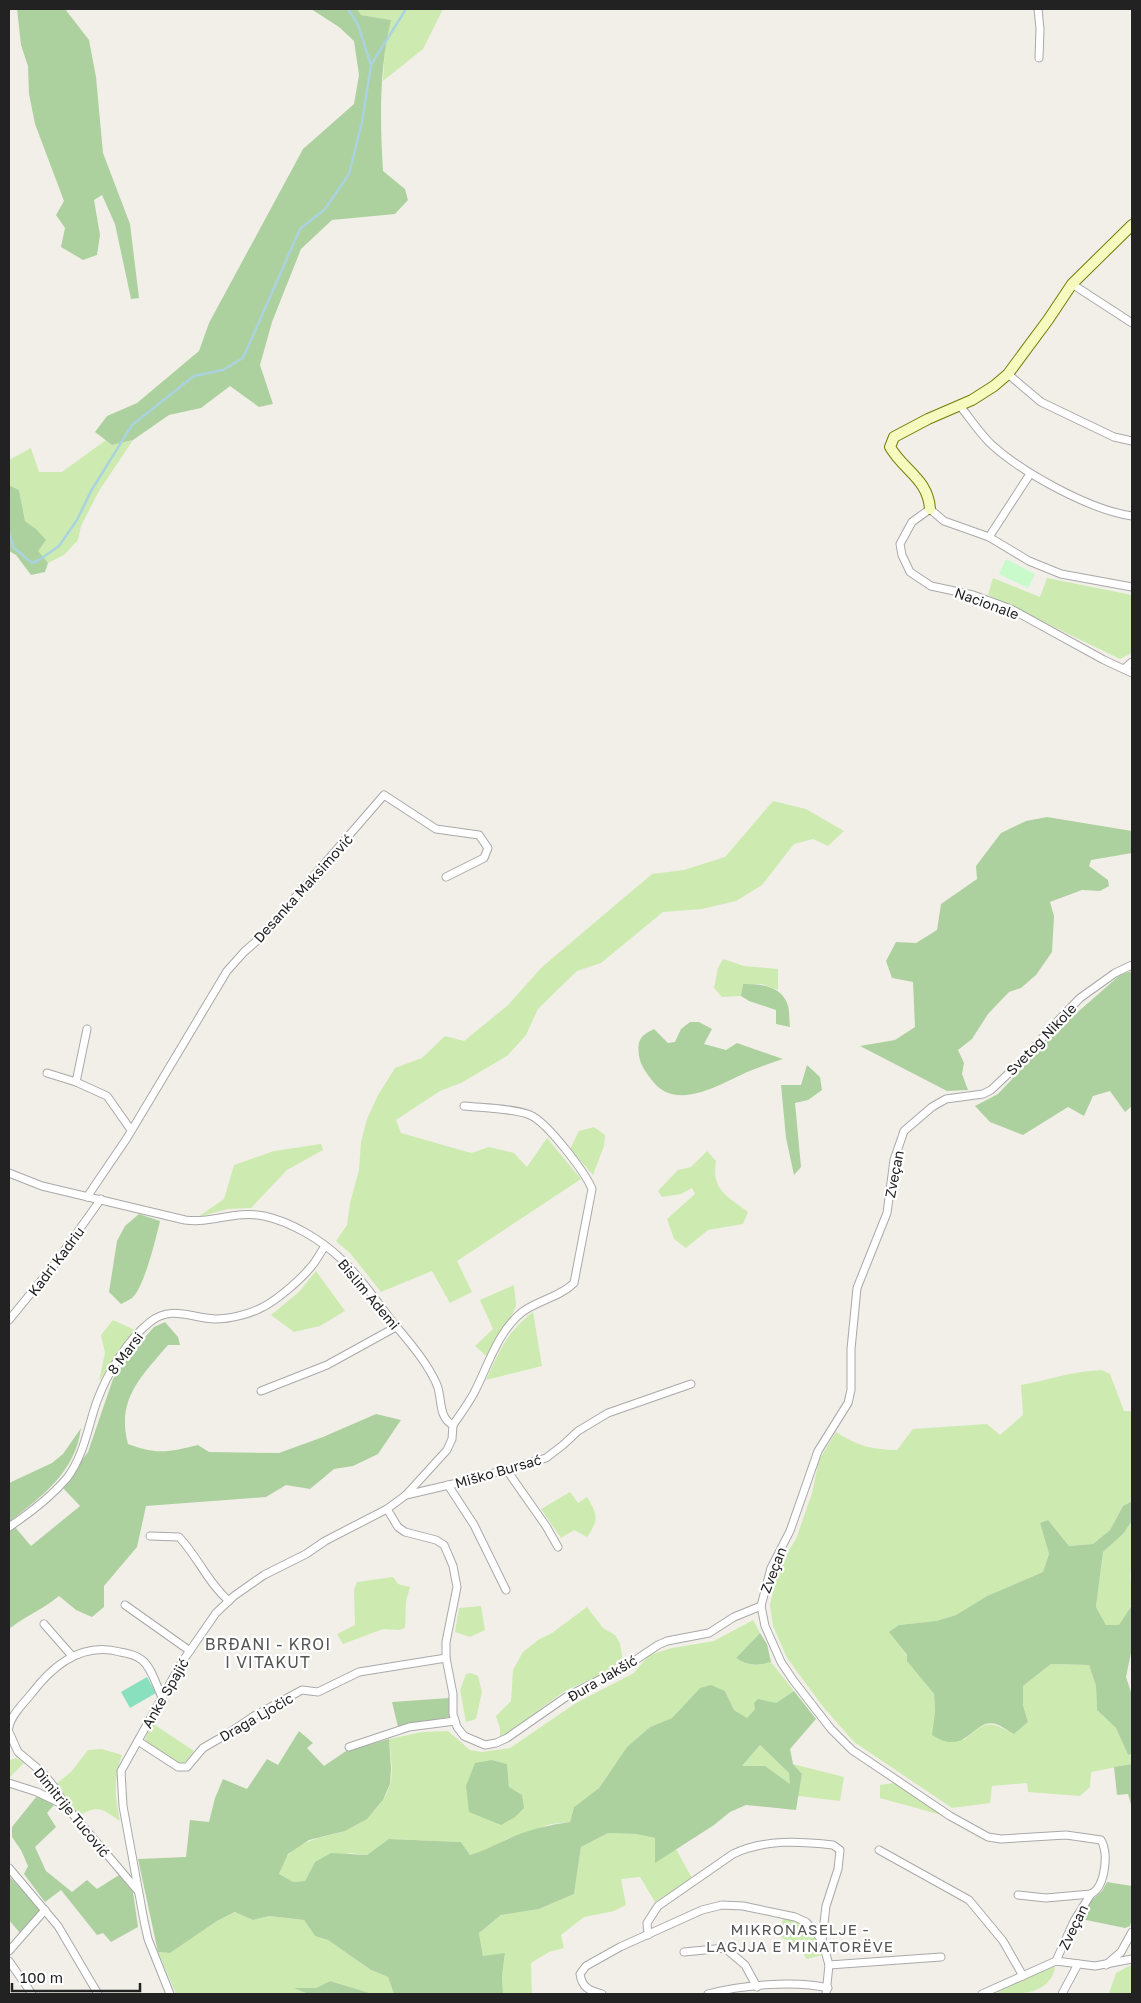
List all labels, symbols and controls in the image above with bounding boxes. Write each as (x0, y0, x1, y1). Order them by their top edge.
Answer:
street label: Nacionale (952, 584, 1022, 622)
street label: Desanka Maksimović (250, 830, 356, 946)
street label: Svetog Nikole (1002, 999, 1080, 1079)
street label: Zveçan (881, 1149, 907, 1199)
street label: Kadri Kadriu (24, 1223, 88, 1299)
street label: Bislim Ademi (335, 1255, 403, 1333)
street label: 8 Marsi (104, 1328, 146, 1378)
street label: Miško Bursać (453, 1450, 543, 1491)
street label: Zveçan (756, 1545, 790, 1595)
district label: BRĐANI - KROI I VITAKUT (205, 1634, 331, 1672)
street label: Ðura Jakšić (564, 1651, 640, 1705)
street label: Anke Spajić (138, 1655, 192, 1731)
street label: Draga Ljočic (216, 1689, 296, 1745)
street label: Dimitrije Tucović (31, 1764, 114, 1861)
street label: Zveçan (1055, 1902, 1091, 1952)
district label: MIKRONASELJE - LAGJJA E MINATORËVE (706, 1920, 894, 1955)
scale bar (12, 1960, 140, 1992)
text: 100 m (20, 1968, 63, 1986)

